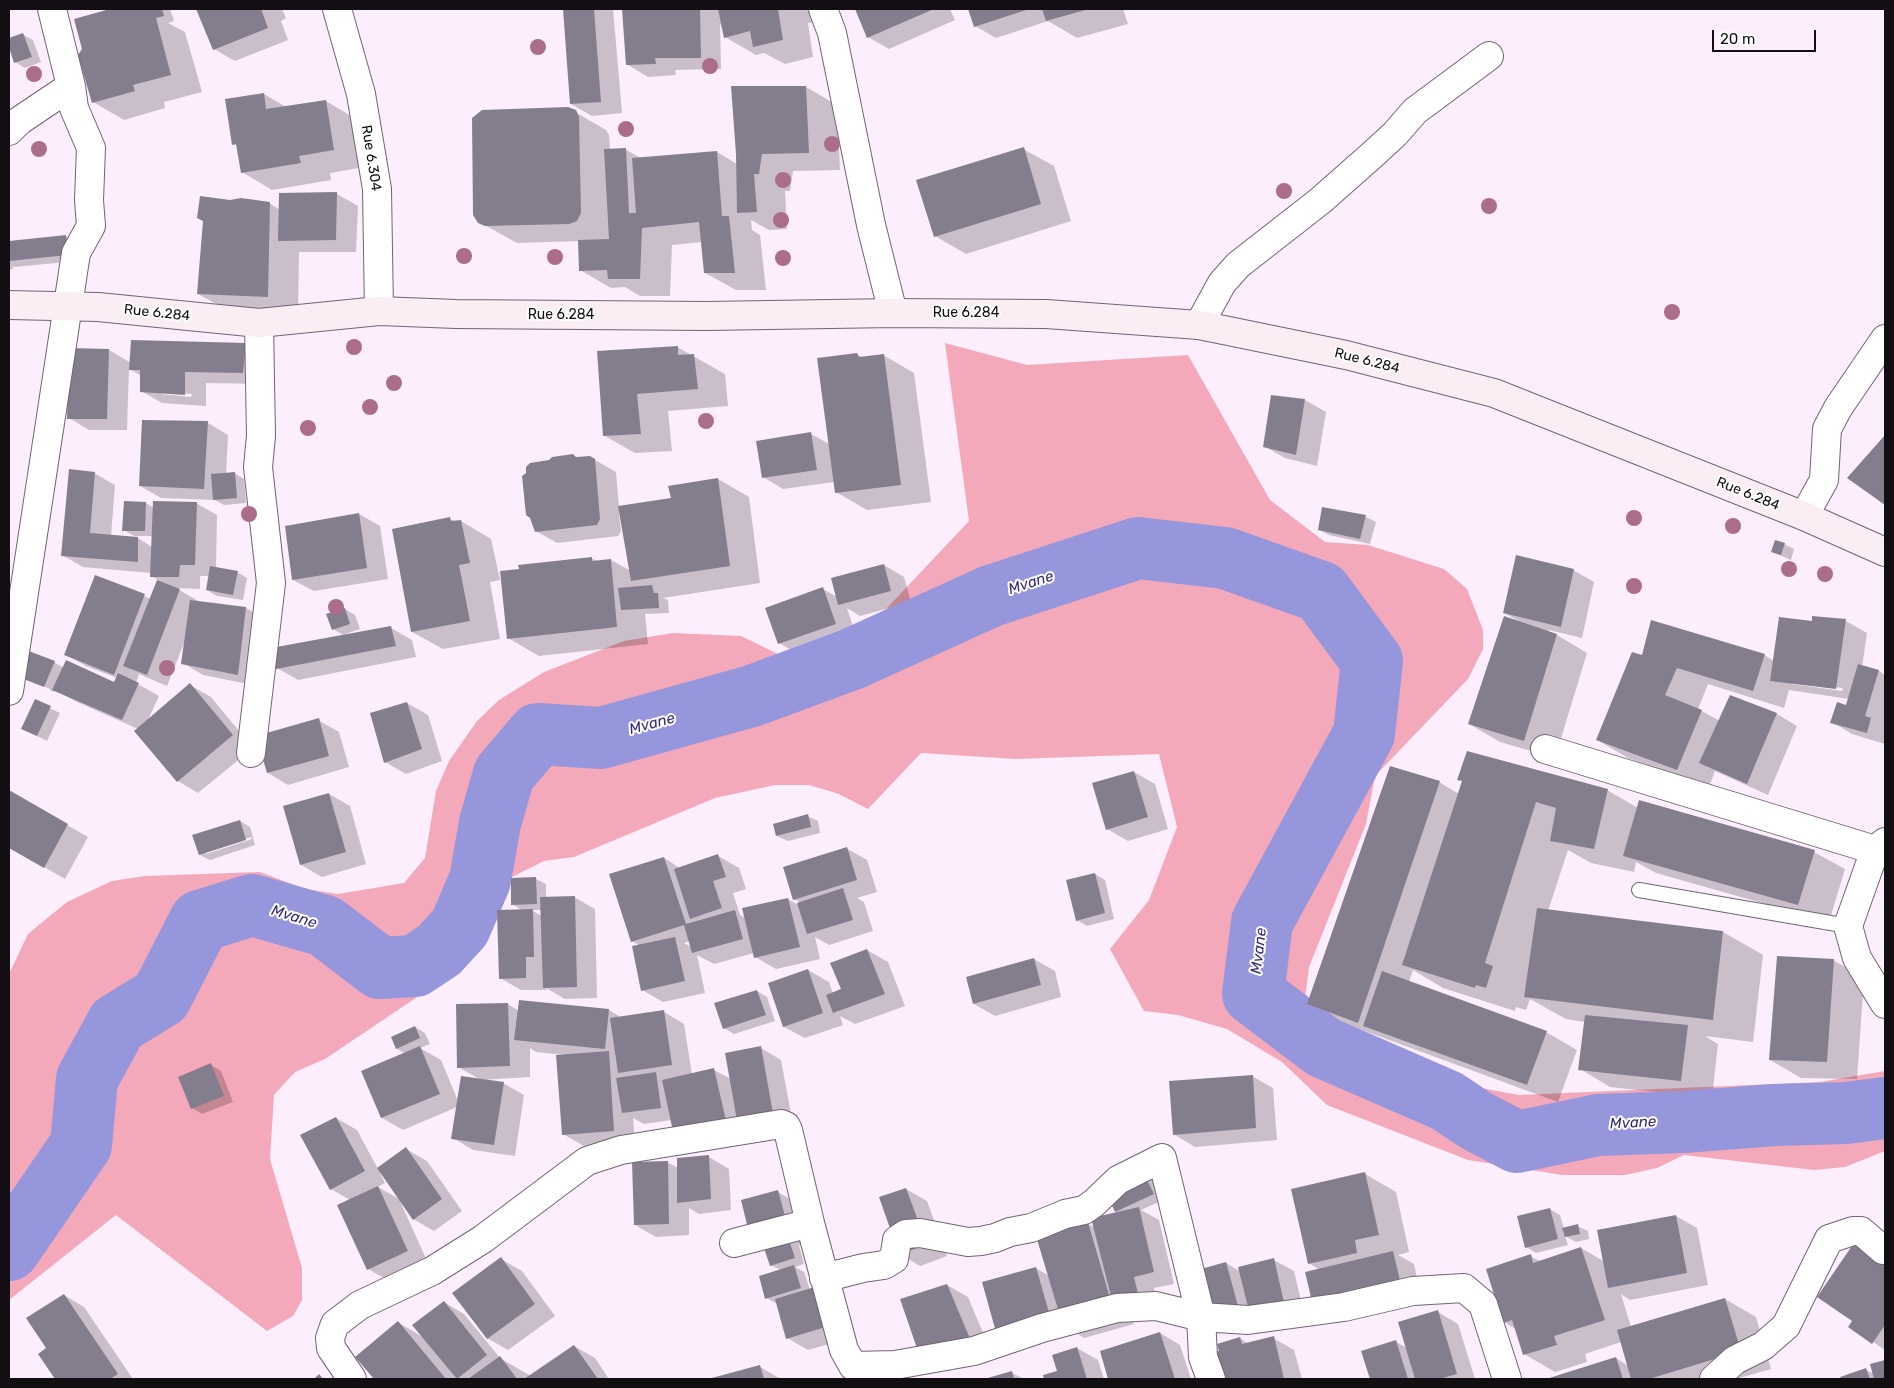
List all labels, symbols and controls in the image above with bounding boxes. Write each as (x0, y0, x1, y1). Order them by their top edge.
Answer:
scale bar (1714, 20, 1818, 52)
text: 20 m (1720, 30, 1755, 48)
street label: Rue 6.304 (357, 124, 385, 192)
street label: Rue 6.284 (123, 301, 191, 325)
street label: Rue 6.284 (933, 305, 999, 321)
street label: Rue 6.284 (528, 307, 594, 323)
street label: Rue 6.284 (1333, 345, 1401, 377)
street label: Rue 6.284 (1714, 474, 1782, 514)
water label: Mvane (1006, 567, 1056, 599)
water label: Mvane (627, 709, 677, 739)
water label: Mvane (269, 902, 319, 932)
water label: Mvane (1247, 927, 1271, 975)
water label: Mvane (1609, 1113, 1657, 1133)

